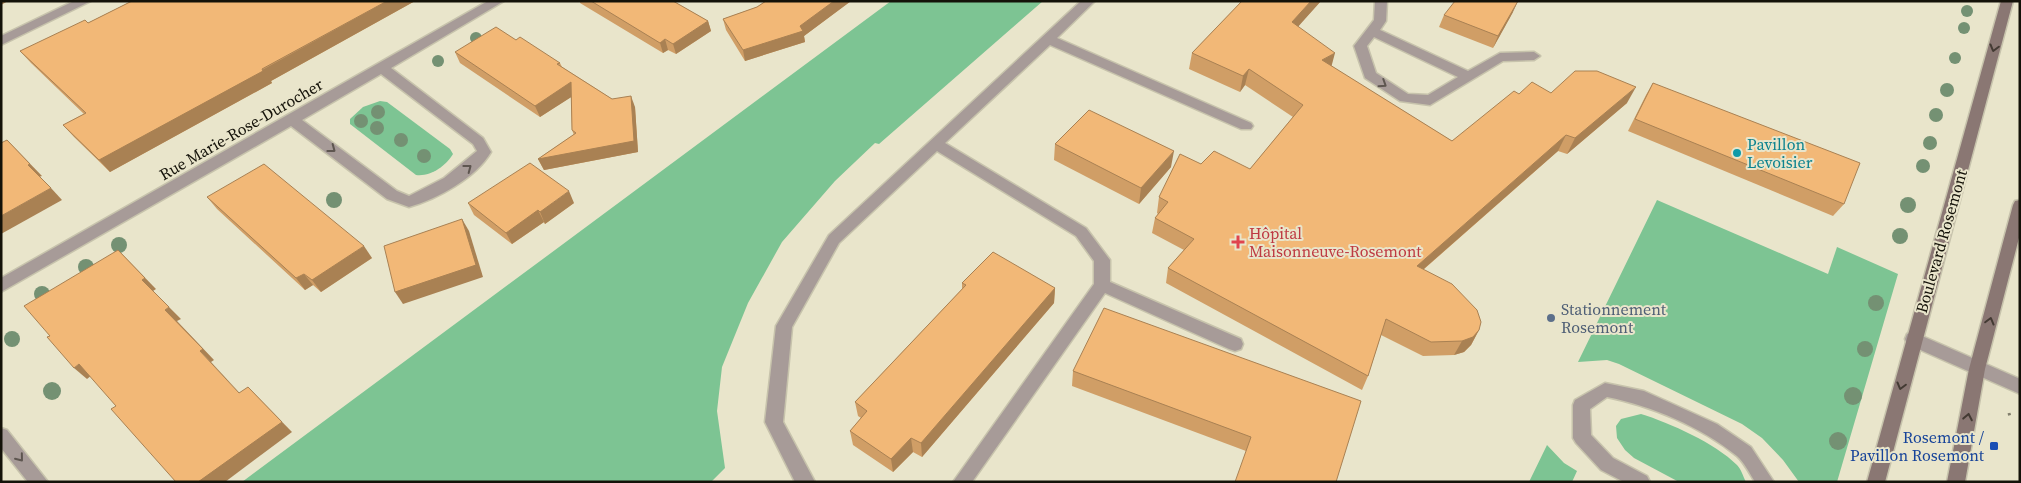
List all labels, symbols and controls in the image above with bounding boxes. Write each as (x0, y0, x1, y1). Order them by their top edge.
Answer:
one-way arrow (1990, 44, 2000, 52)
street label: Rue Marie-Rose-Durocher (155, 73, 327, 185)
one-way arrow (1377, 78, 1387, 87)
place label: Pavillon Levoisier (1747, 133, 1813, 173)
one-way arrow (326, 143, 336, 152)
marker: Pavillon Levoisier (1731, 147, 1743, 159)
one-way arrow (462, 165, 472, 174)
street label: Boulevard Rosemont (1910, 166, 1972, 315)
place label: Hôpital Maisonneuve-Rosemont (1249, 222, 1422, 262)
marker: Hôpital Maisonneuve-Rosemont (1231, 235, 1245, 249)
place label: Stationnement Rosemont (1561, 298, 1667, 338)
marker: Stationnement Rosemont (1545, 312, 1557, 324)
one-way arrow (1984, 318, 1994, 326)
one-way arrow (1896, 382, 1907, 391)
one-way arrow (1963, 412, 1973, 421)
place label: Rosemont / Pavillon Rosemont (1850, 426, 1985, 466)
marker: Rosemont / Pavillon Rosemont (1988, 440, 2000, 452)
one-way arrow (15, 453, 24, 462)

